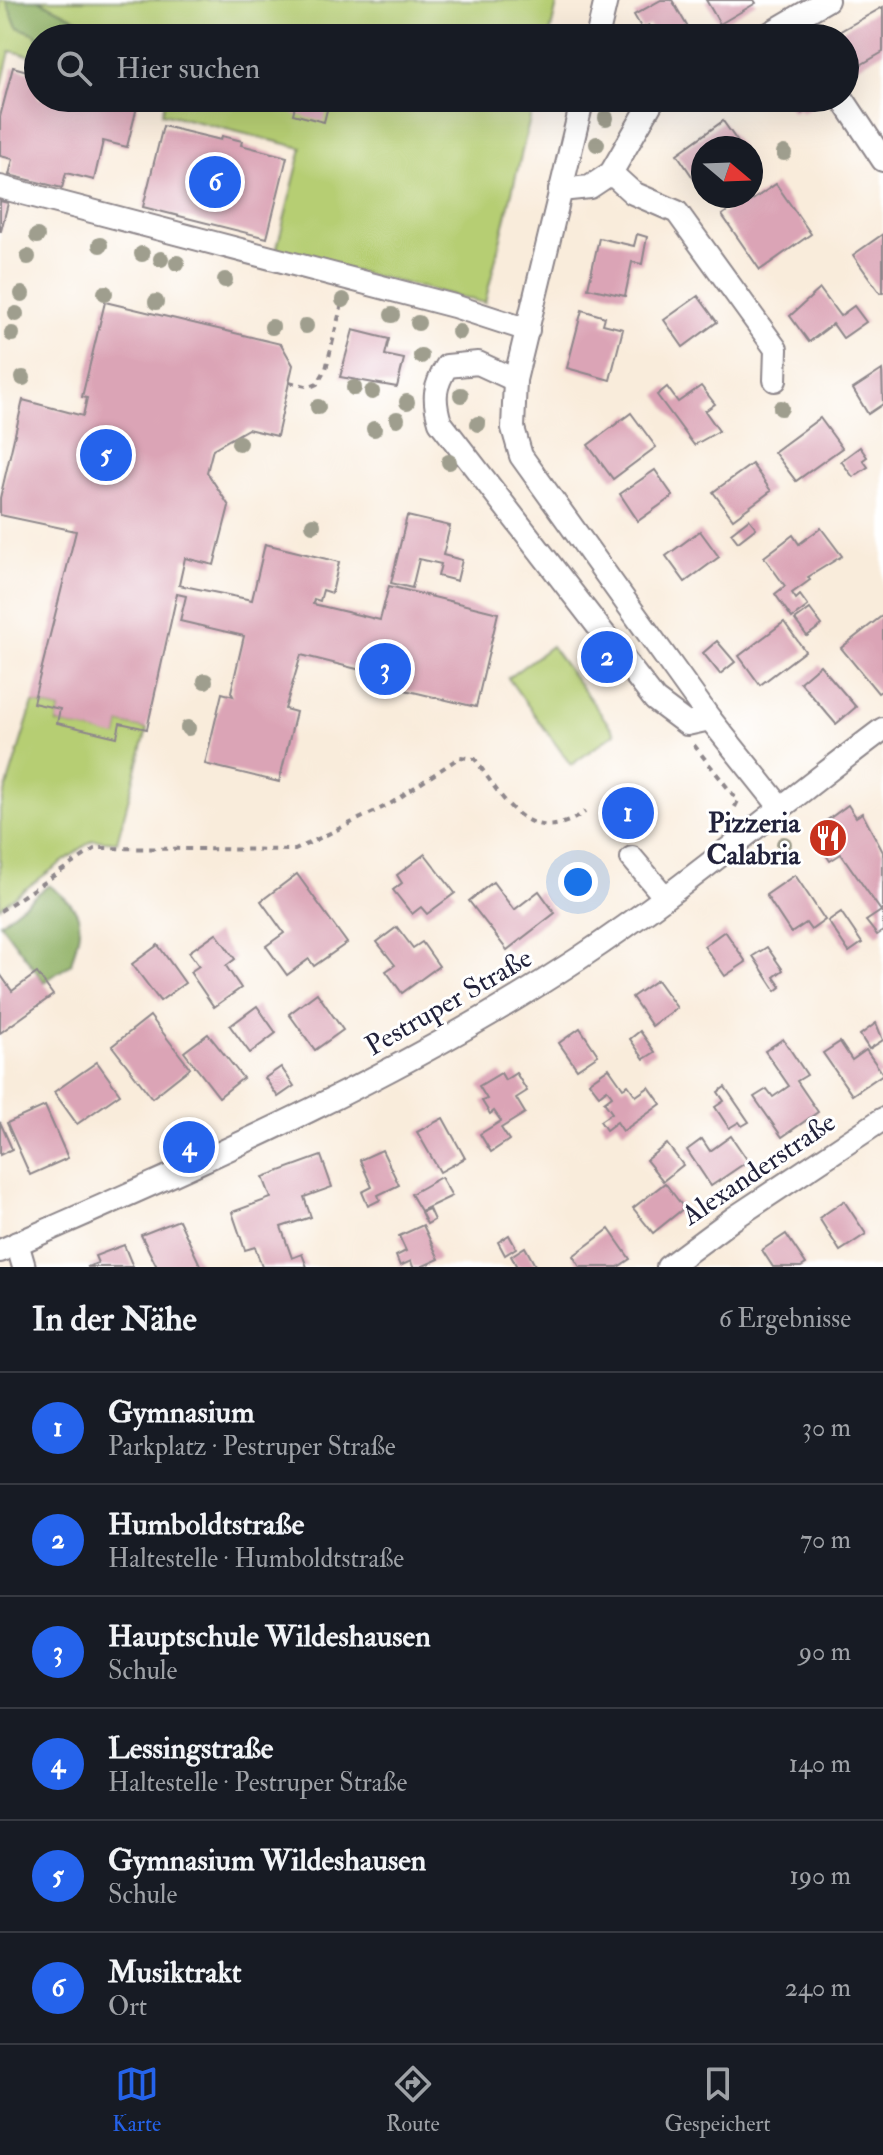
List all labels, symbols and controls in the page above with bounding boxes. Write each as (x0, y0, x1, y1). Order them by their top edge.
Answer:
search box (24, 24, 859, 112)
icon: search (52, 46, 96, 90)
text: Hier suchen (116, 50, 260, 87)
north arrow (691, 136, 763, 208)
pin: 6 (189, 152, 241, 212)
pin: 5 (80, 425, 132, 485)
pin: 2 (581, 627, 633, 687)
pin: 3 (359, 639, 411, 699)
pin: 1 (602, 783, 654, 843)
place label: Pizzeria Calabria (706, 806, 801, 873)
restaurant icon: Pizzeria Calabria (807, 817, 849, 859)
your location (558, 862, 598, 902)
street label: Pestruper Straße (359, 940, 539, 1064)
street label: Alexanderstraße (674, 1105, 843, 1234)
pin: 4 (163, 1117, 215, 1177)
text: In der Nähe (32, 1298, 197, 1341)
text: 6 Ergebnisse (719, 1303, 851, 1335)
text: Gymnasium (108, 1394, 254, 1431)
text: 1 (53, 1412, 63, 1444)
text: 30 m (802, 1412, 851, 1444)
text: Parkplatz · Pestruper Straße (108, 1431, 396, 1463)
text: Humboldtstraße (108, 1506, 304, 1543)
text: 2 (51, 1524, 65, 1556)
text: 70 m (800, 1524, 851, 1556)
text: Haltestelle · Humboldtstraße (108, 1543, 404, 1575)
text: Hauptschule Wildeshausen (108, 1618, 431, 1655)
text: 3 (53, 1636, 63, 1668)
text: 90 m (799, 1636, 851, 1668)
text: Schule (108, 1655, 177, 1687)
text: Lessingstraße (108, 1730, 273, 1767)
text: 4 (51, 1748, 65, 1780)
text: 140 m (789, 1748, 851, 1780)
text: Haltestelle · Pestruper Straße (108, 1767, 407, 1799)
text: Gymnasium Wildeshausen (108, 1842, 426, 1879)
text: 5 (52, 1860, 64, 1892)
text: 190 m (790, 1860, 851, 1892)
text: Schule (108, 1879, 177, 1911)
text: Musiktrakt (108, 1954, 241, 1991)
text: 6 (51, 1972, 65, 2004)
text: 240 m (785, 1972, 851, 2004)
text: Ort (108, 1991, 147, 2023)
tab: Karte (112, 2062, 161, 2138)
tab: Route (386, 2062, 440, 2138)
tab: Gespeichert (664, 2062, 771, 2138)

